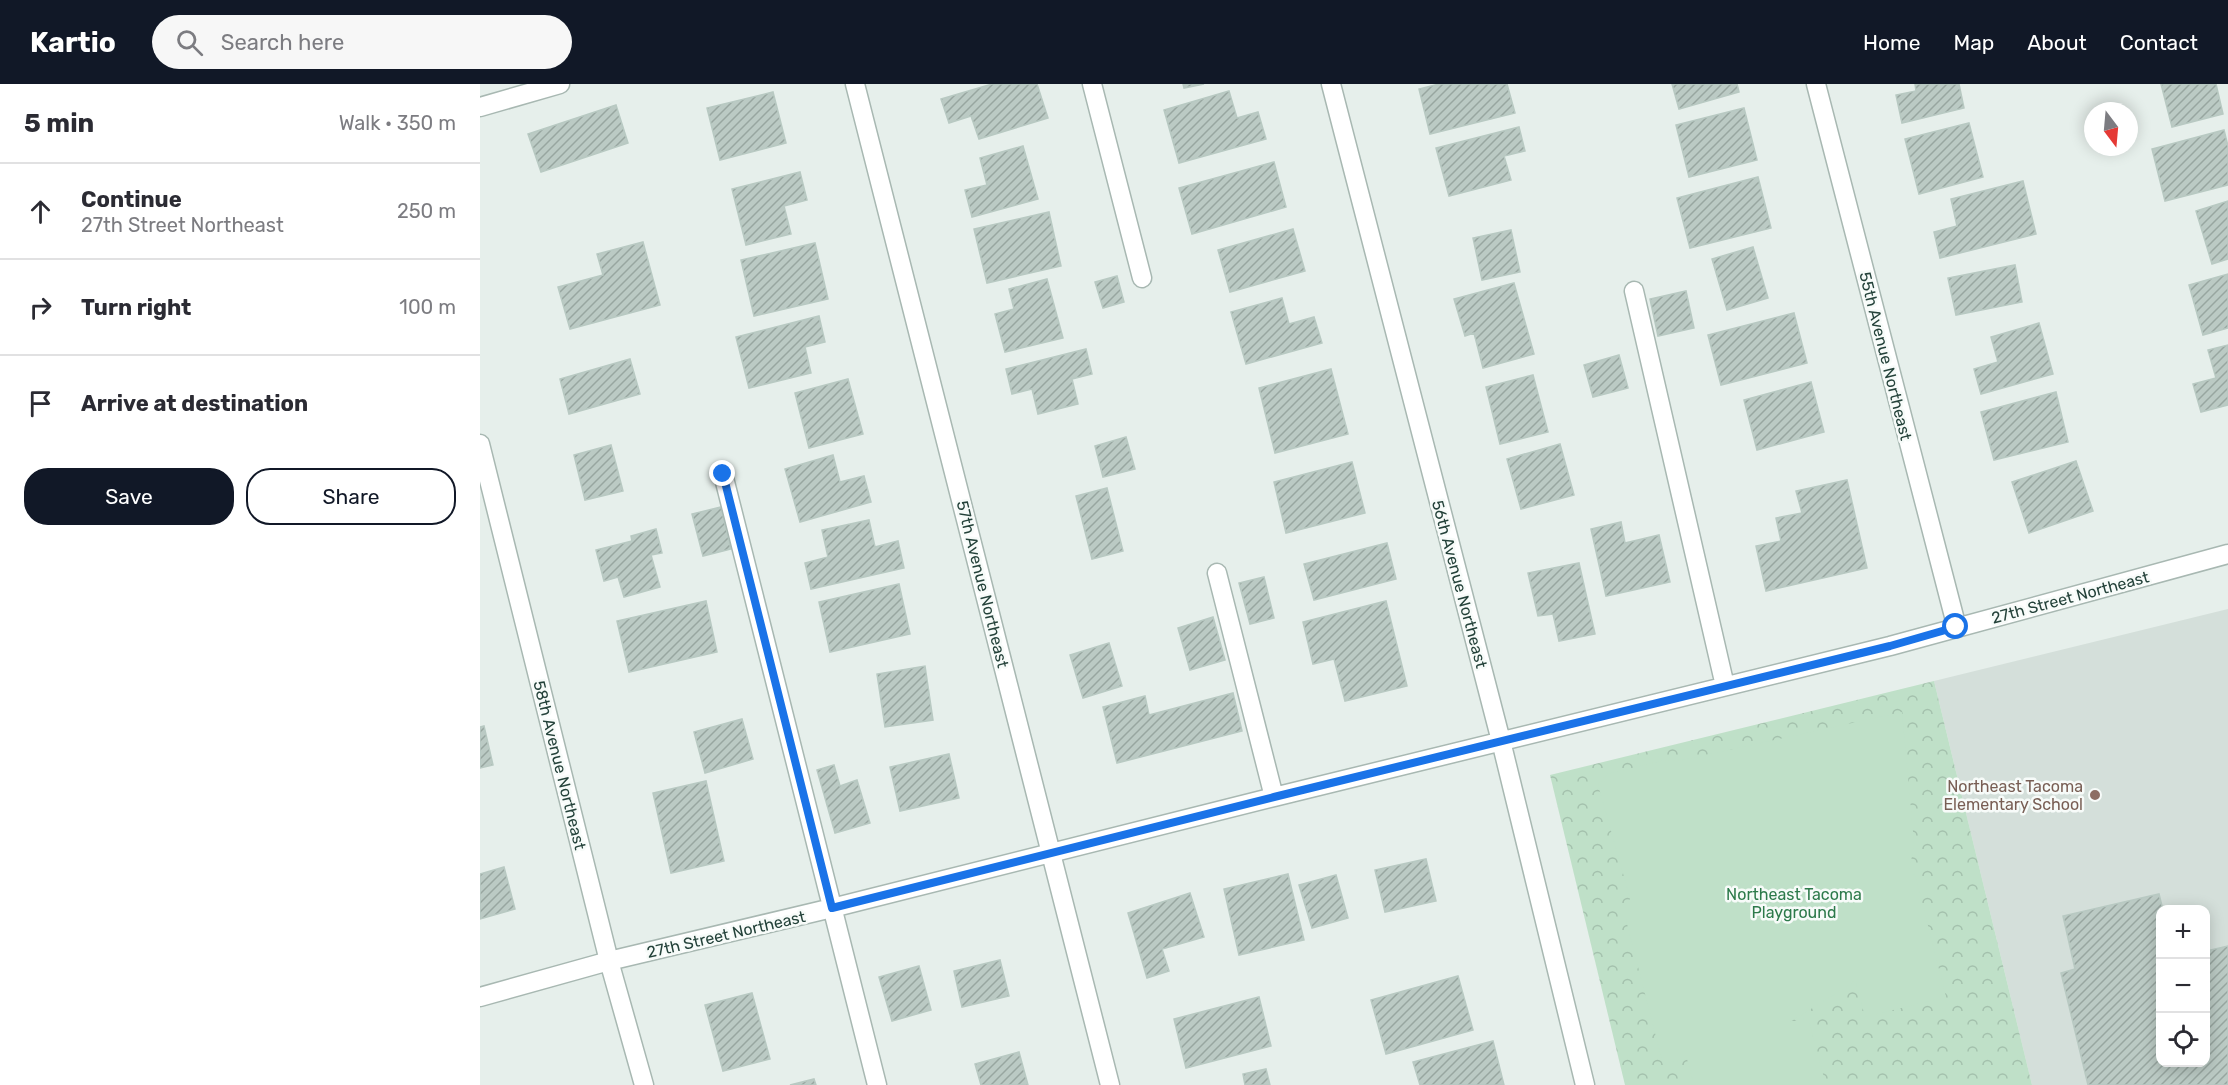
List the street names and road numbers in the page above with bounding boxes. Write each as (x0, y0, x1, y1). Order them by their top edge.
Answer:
street label: 55th Avenue Northeast (1855, 270, 1916, 442)
street label: 57th Avenue Northeast (953, 498, 1013, 670)
street label: 56th Avenue Northeast (1428, 498, 1491, 670)
street label: 27th Street Northeast (1989, 567, 2151, 628)
street label: 58th Avenue Northeast (529, 679, 590, 852)
street label: 27th Street Northeast (645, 907, 807, 962)

